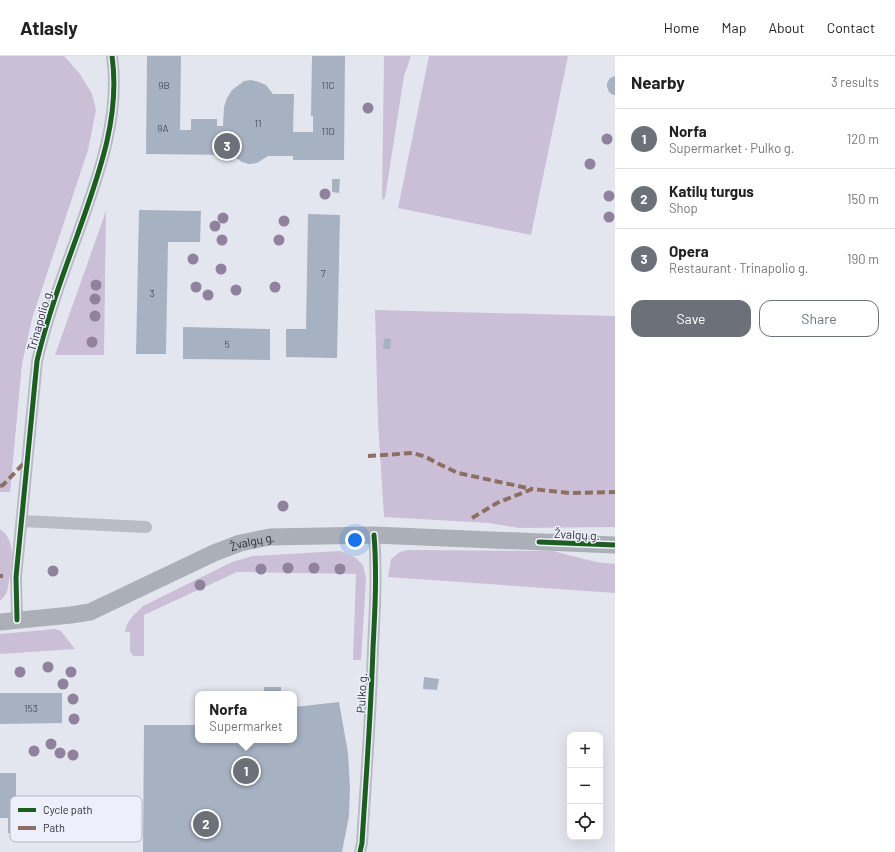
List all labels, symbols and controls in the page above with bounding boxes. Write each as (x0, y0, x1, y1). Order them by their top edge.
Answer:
text: Atlasly (20, 16, 78, 39)
text: Home (664, 19, 700, 36)
text: Map (722, 19, 746, 36)
text: About (768, 19, 805, 36)
text: Contact (827, 19, 875, 36)
text: Nearby (631, 72, 685, 92)
text: 3 results (831, 74, 879, 90)
house number: 9B (158, 79, 170, 91)
house number: 11C (321, 79, 335, 91)
house number: 11 (254, 117, 262, 129)
house number: 9A (157, 122, 169, 134)
text: Norfa (669, 122, 707, 140)
house number: 11D (321, 125, 335, 137)
pin: 3 (214, 131, 240, 161)
text: 1 (642, 131, 646, 147)
text: 120 m (847, 131, 879, 147)
text: Supermarket · Pulko g. (669, 140, 794, 156)
text: Katilų turgus (669, 182, 754, 200)
text: 2 (640, 191, 648, 207)
text: 150 m (847, 191, 879, 207)
text: Shop (669, 200, 698, 216)
text: Opera (669, 242, 709, 260)
text: 3 (640, 251, 648, 267)
text: 190 m (847, 251, 879, 267)
text: Restaurant · Trinapolio g. (669, 260, 808, 276)
house number: 7 (321, 267, 326, 279)
street label: Trinapolio g. (23, 287, 55, 353)
house number: 3 (149, 287, 155, 299)
button: Save (631, 300, 751, 337)
button: Share (759, 300, 879, 337)
house number: 5 (224, 338, 230, 350)
street label: Žvalgų g. (554, 526, 600, 542)
street label: Žvalgų g. (227, 530, 275, 553)
your location (345, 530, 365, 550)
street label: Pulko g. (353, 672, 369, 714)
popup (195, 691, 297, 743)
text: Norfa (209, 700, 247, 718)
house number: 153 (24, 702, 38, 714)
text: Supermarket (209, 718, 283, 734)
map controls (567, 732, 603, 840)
button: + (567, 732, 603, 768)
pin: 1 (233, 756, 259, 786)
button: − (567, 768, 603, 804)
legend (10, 796, 142, 842)
text: Cycle path (43, 803, 93, 816)
button: locate (567, 804, 603, 840)
pin: 2 (193, 809, 219, 839)
text: Path (43, 821, 65, 834)

